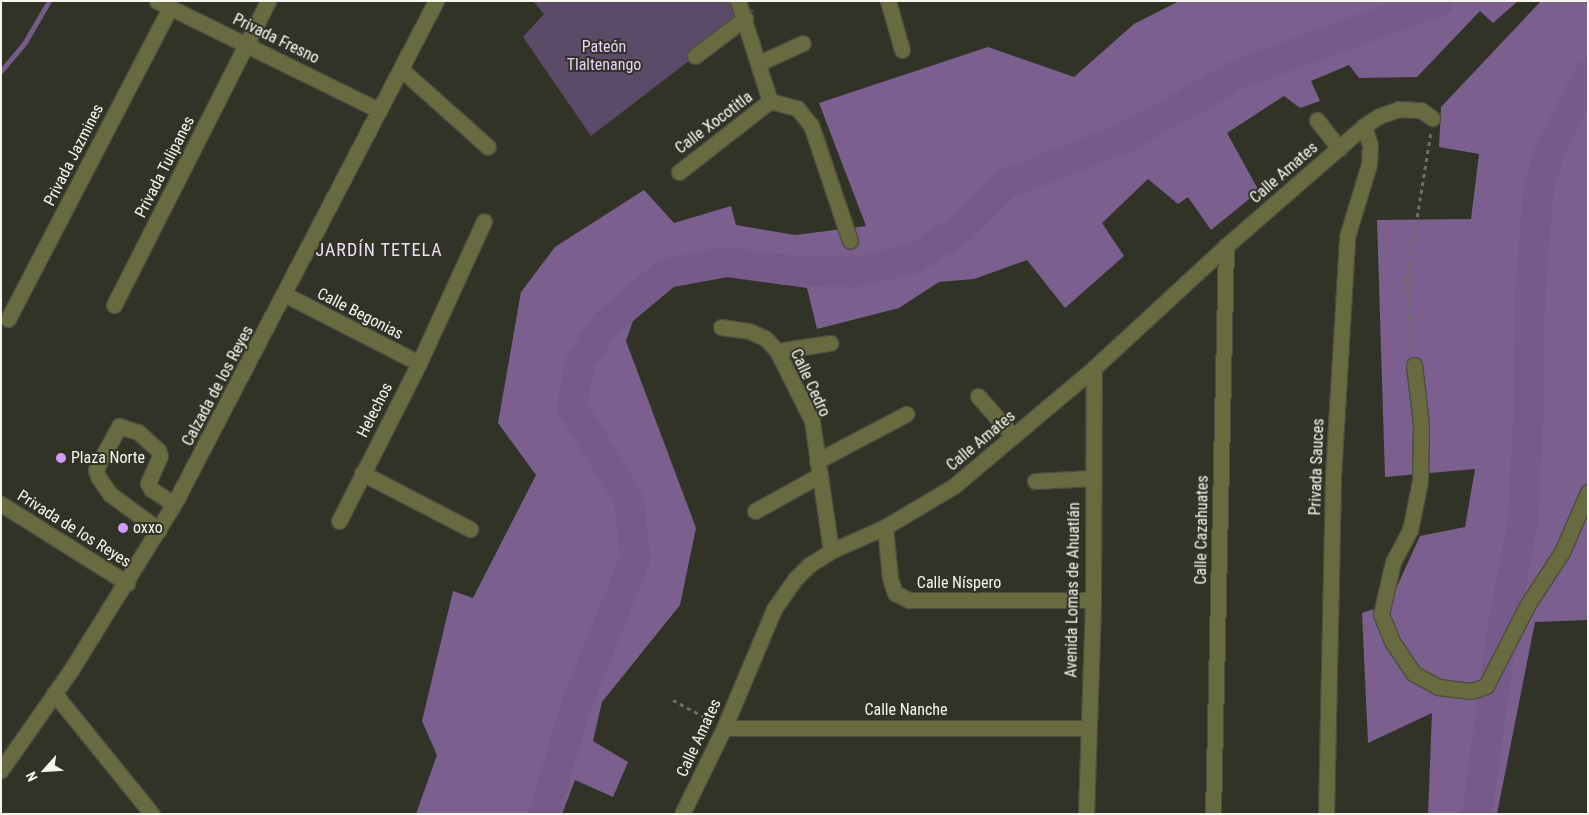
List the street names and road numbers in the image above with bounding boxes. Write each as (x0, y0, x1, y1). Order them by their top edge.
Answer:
street label: Privada Fresno (230, 10, 322, 68)
street label: Calle Xocotitla (672, 88, 756, 158)
street label: Privada Jazmines (40, 101, 108, 209)
street label: Privada Tulipanes (131, 113, 199, 221)
street label: Calle Amates (1246, 138, 1322, 208)
street label: Calle Begonias (314, 284, 406, 344)
street label: Calzada de los Reyes (178, 323, 258, 449)
street label: Calle Cedro (786, 346, 834, 420)
street label: Helechos (353, 379, 397, 441)
street label: Calle Amates (943, 407, 1019, 475)
street label: Privada Sauces (1306, 418, 1328, 516)
street label: Calle Cazahuates (1191, 475, 1213, 585)
street label: Privada de los Reyes (14, 486, 134, 572)
street label: Avenida Lomas de Ahuatlán (1062, 502, 1084, 678)
street label: Calle Níspero (917, 573, 1001, 593)
street label: Calle Amates (673, 696, 725, 780)
street label: Calle Nanche (864, 700, 948, 720)

